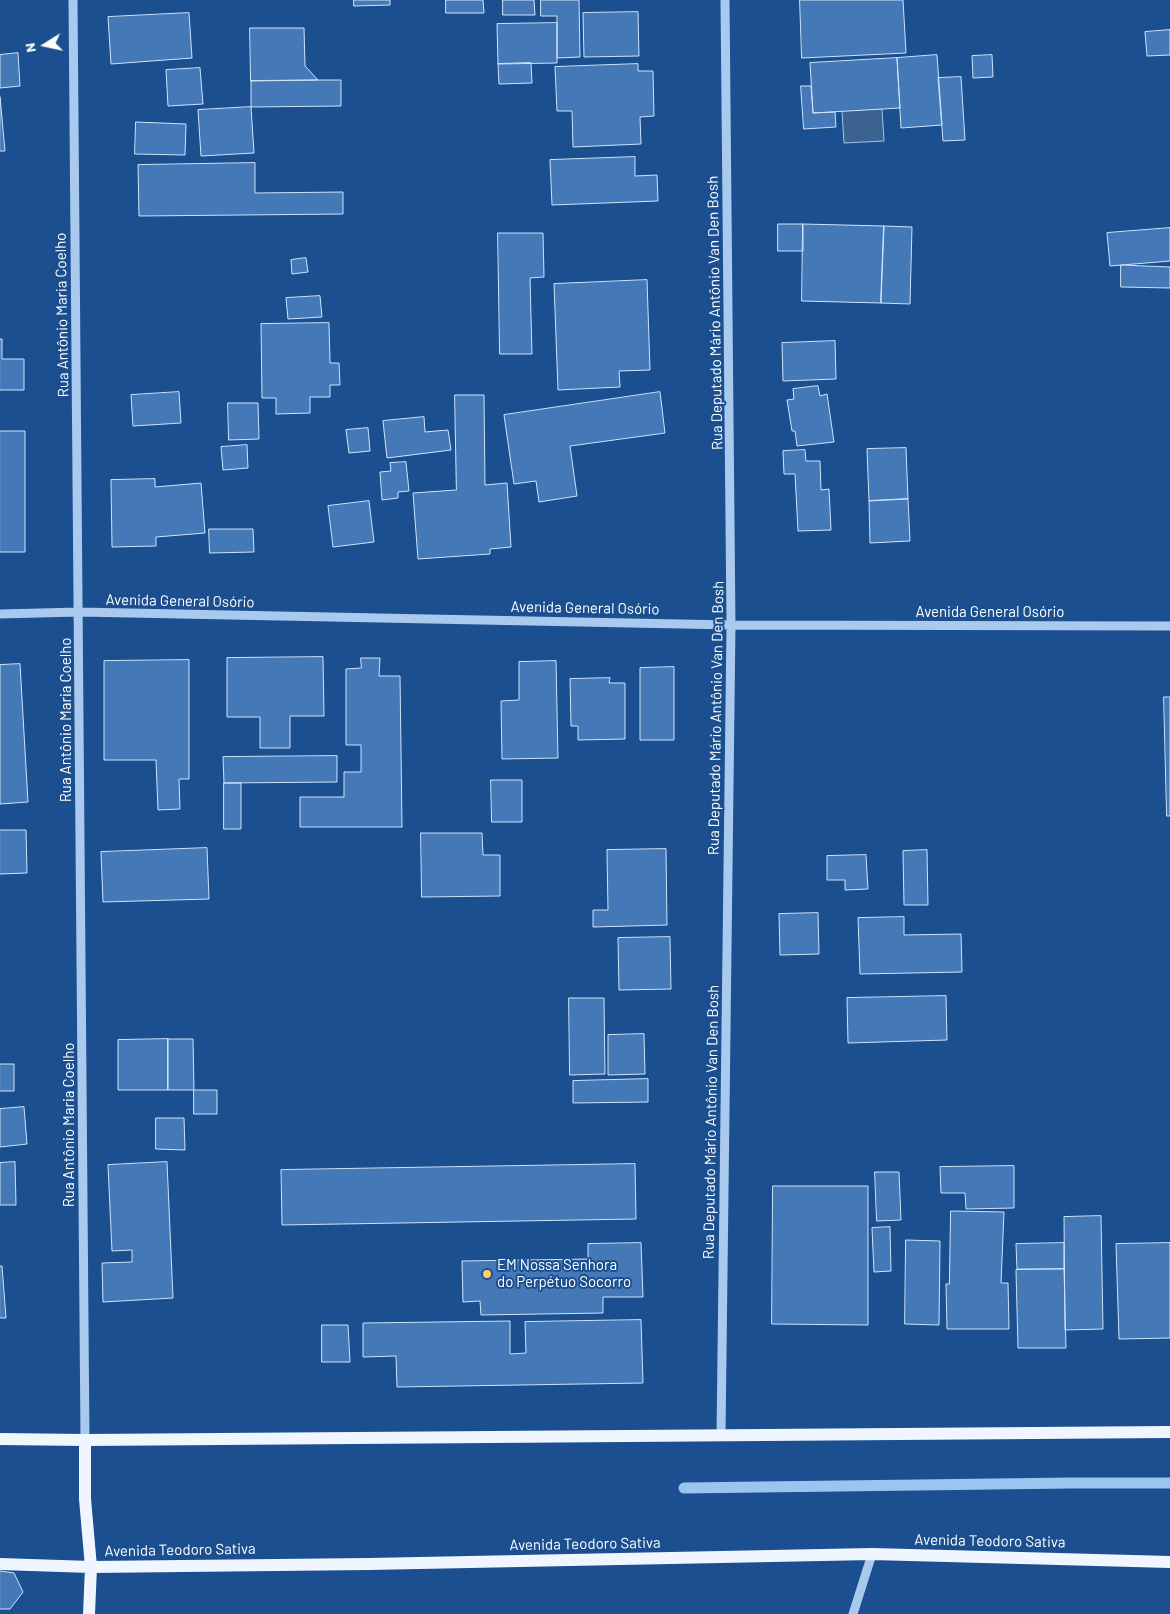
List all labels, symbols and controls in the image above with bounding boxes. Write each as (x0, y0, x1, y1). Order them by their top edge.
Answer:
north arrow (20, 20, 70, 70)
text: N (21, 42, 39, 54)
street label: Rua Deputado Mário Antônio Van Den Bosh (704, 176, 726, 450)
street label: Rua Antônio Maria Coelho (52, 233, 72, 397)
street label: Rua Deputado Mário Antônio Van Den Bosh (705, 581, 727, 855)
street label: Avenida General Osório (105, 591, 255, 611)
street label: Avenida General Osório (510, 598, 660, 618)
street label: Avenida General Osório (915, 603, 1065, 621)
street label: Rua Antônio Maria Coelho (57, 638, 75, 802)
street label: Rua Deputado Mário Antônio Van Den Bosh (700, 985, 722, 1259)
street label: Rua Antônio Maria Coelho (60, 1043, 78, 1207)
place label: EM Nossa Senhora do Perpétuo Socorro (497, 1256, 631, 1291)
marker: EM Nossa Senhora do Perpétuo Socorro (481, 1268, 493, 1280)
street label: Avenida Teodoro Sativa (914, 1531, 1066, 1551)
street label: Avenida Teodoro Sativa (509, 1534, 661, 1554)
street label: Avenida Teodoro Sativa (104, 1540, 256, 1560)

